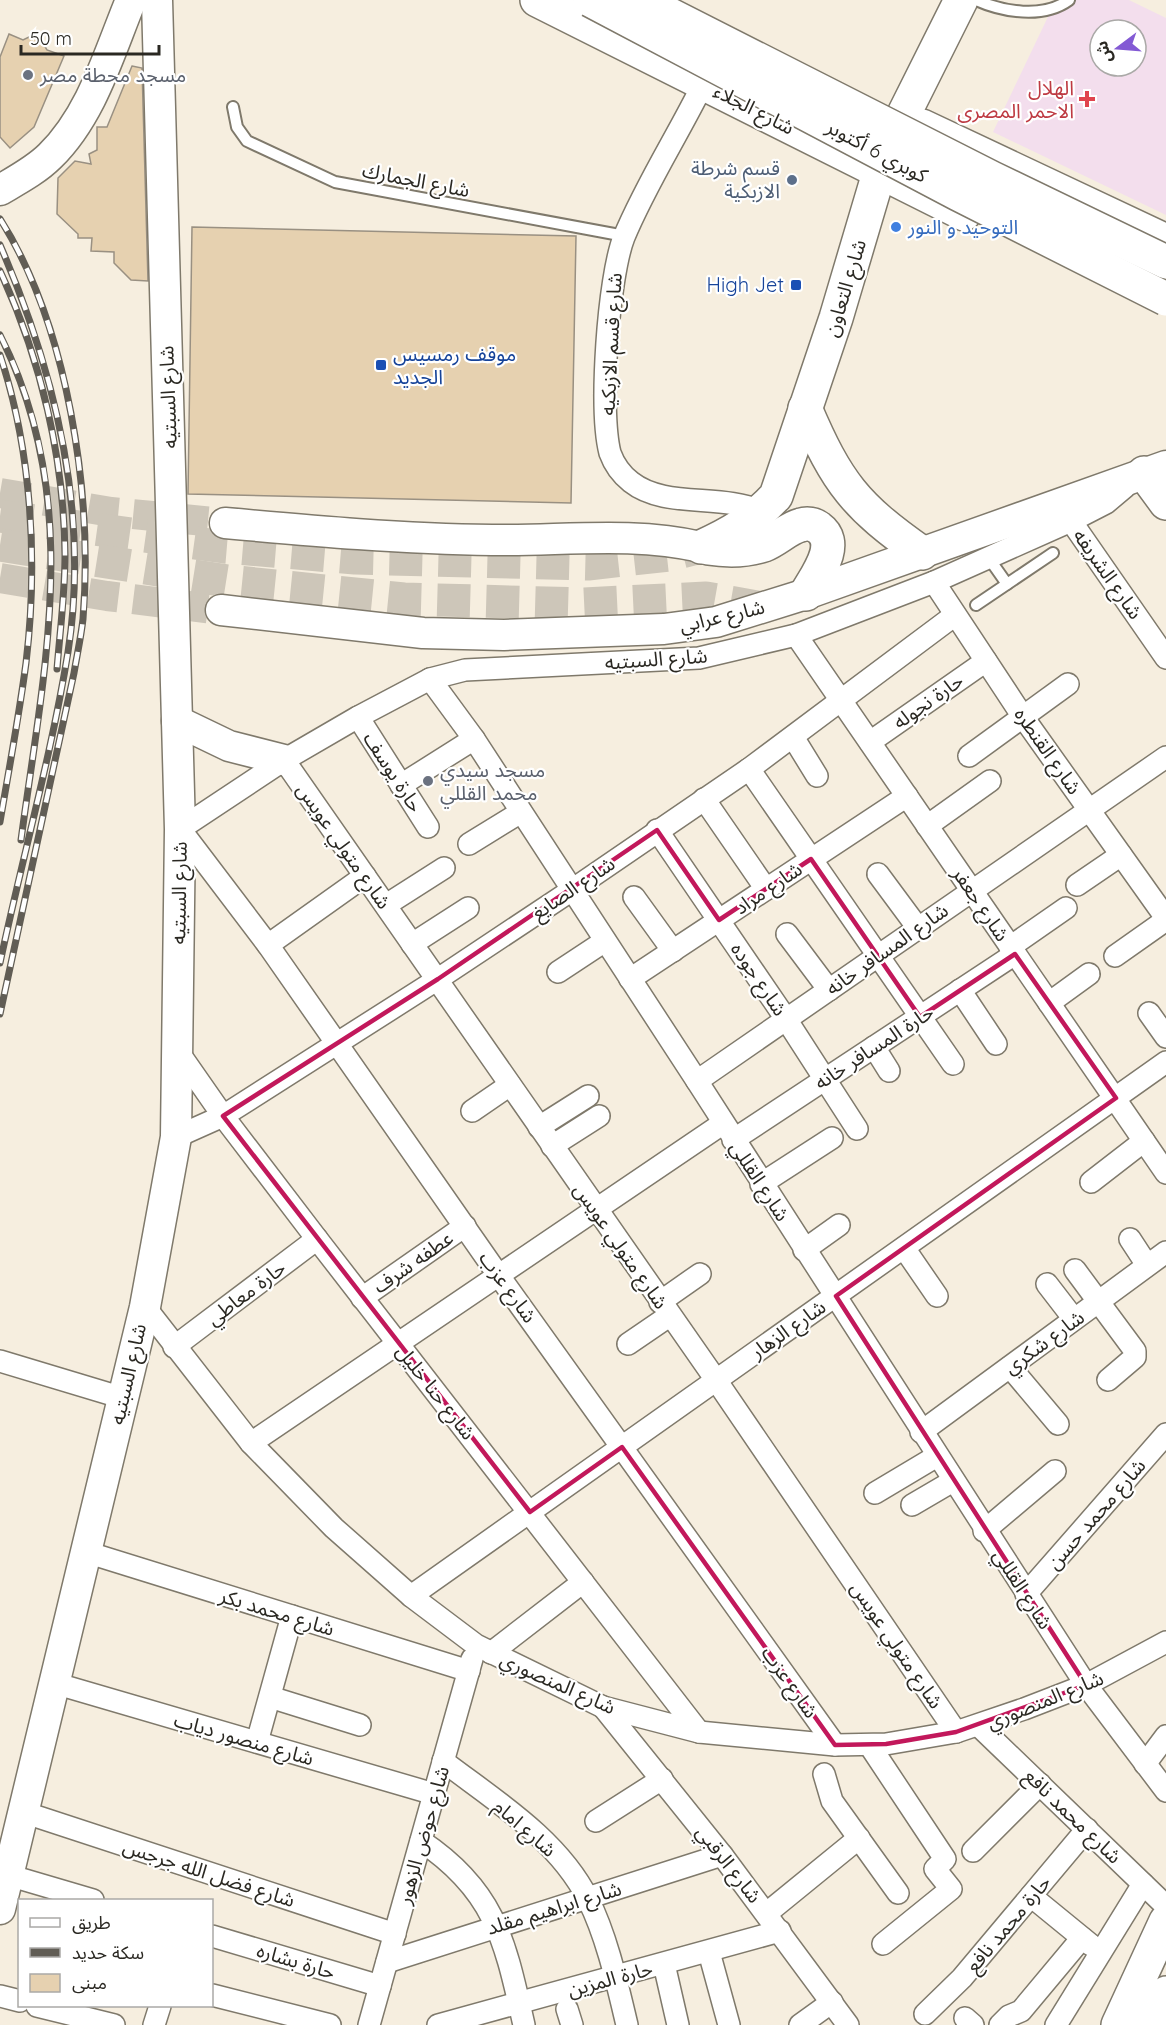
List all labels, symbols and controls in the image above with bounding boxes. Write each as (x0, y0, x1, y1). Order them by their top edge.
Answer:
scale bar (21, 18, 159, 56)
north arrow (1088, 18, 1148, 78)
text: 50 m (30, 27, 72, 50)
text: ش (1091, 39, 1116, 65)
place label: مسجد محطة مصر (39, 62, 186, 87)
marker: مسجد محطة مصر (21, 68, 35, 82)
place label: الهلال الاحمر المصرى (957, 75, 1074, 123)
street label: شارع الجلاء (708, 78, 799, 142)
marker: الهلال الاحمر المصرى (1078, 90, 1096, 108)
street label: كوبري 6 أكتوبر (820, 113, 933, 191)
place label: قسم شرطة الازبكية (691, 155, 780, 203)
street label: شارع الجمارك (360, 157, 472, 205)
marker: قسم شرطة الازبكية (785, 173, 799, 187)
place label: التوحيد و النور (907, 214, 1018, 239)
marker: التوحيد و النور (889, 220, 903, 234)
street label: شارع التعاون (818, 236, 874, 341)
street label: شارع قسم الازبكيه (594, 272, 630, 416)
place label: High Jet (707, 272, 784, 297)
marker: High Jet (789, 278, 803, 292)
place label: موقف رمسيس الجديد (393, 341, 516, 389)
street label: شارع السبتيه (153, 345, 185, 449)
marker: موقف رمسيس الجديد (374, 358, 388, 372)
street label: شارع الشريفه (1066, 524, 1149, 625)
street label: شارع عرابي (677, 594, 768, 641)
street label: شارع السبتيه (604, 642, 708, 678)
street label: حارة نجوله (888, 667, 968, 734)
street label: شارع القنطره (1007, 702, 1087, 801)
street label: حارة يوسف (358, 727, 429, 817)
place label: مسجد سيدي محمد القللي (440, 757, 545, 809)
marker: مسجد سيدي محمد القللي (421, 774, 435, 788)
street label: شارع متولي عويس (289, 778, 397, 916)
street label: شارع السبتيه (165, 841, 195, 945)
street label: شارع الصايغ (526, 850, 621, 927)
street label: شارع مراد (729, 856, 808, 922)
street label: شارع جعفر (944, 861, 1015, 947)
street label: شارع المسافر خانه (821, 897, 955, 1003)
street label: شارع جوده (723, 937, 793, 1022)
street label: حارة المسافر خانه (809, 999, 938, 1094)
street label: شارع القللي (722, 1136, 796, 1228)
street label: شارع متولي عويس (566, 1178, 674, 1316)
street label: عطفه شرف (368, 1225, 458, 1298)
street label: شارع عزب (472, 1246, 543, 1329)
street label: حارة معاطي (201, 1255, 292, 1333)
street label: شارع الزهار (744, 1294, 832, 1367)
street label: شارع شكري (999, 1304, 1091, 1382)
street label: شارع السبتيه (104, 1321, 154, 1428)
street label: شارع حنا خليل (389, 1339, 481, 1446)
street label: شارع محمد حسن (1041, 1453, 1153, 1576)
street label: شارع القللي (985, 1544, 1059, 1636)
street label: شارع متولي عويس (843, 1576, 949, 1715)
street label: شارع محمد بكر (215, 1582, 338, 1644)
street label: شارع عزب (754, 1641, 824, 1724)
street label: شارع المنصوري (495, 1646, 620, 1722)
street label: شارع المنصوري (983, 1665, 1108, 1738)
street label: شارع منصور دياب (171, 1707, 317, 1773)
street label: شارع حوض الزهور (391, 1763, 457, 1909)
street label: شارع محمد نافع (1017, 1763, 1127, 1871)
street label: شارع امام (487, 1794, 562, 1864)
street label: شارع الرقبي (688, 1820, 768, 1910)
street label: شارع فضل الله جرجس (119, 1833, 298, 1915)
street label: حارة محمد نافع (960, 1870, 1058, 1979)
street label: شارع ابراهيم مقلد (484, 1875, 625, 1943)
legend (18, 1899, 213, 2007)
text: طريق (72, 1911, 111, 1934)
street label: حارة بشاره (254, 1937, 338, 1984)
text: سكة حديد (72, 1941, 144, 1964)
street label: حارة المزين (565, 1955, 655, 2002)
text: مبنى (72, 1971, 107, 1994)

